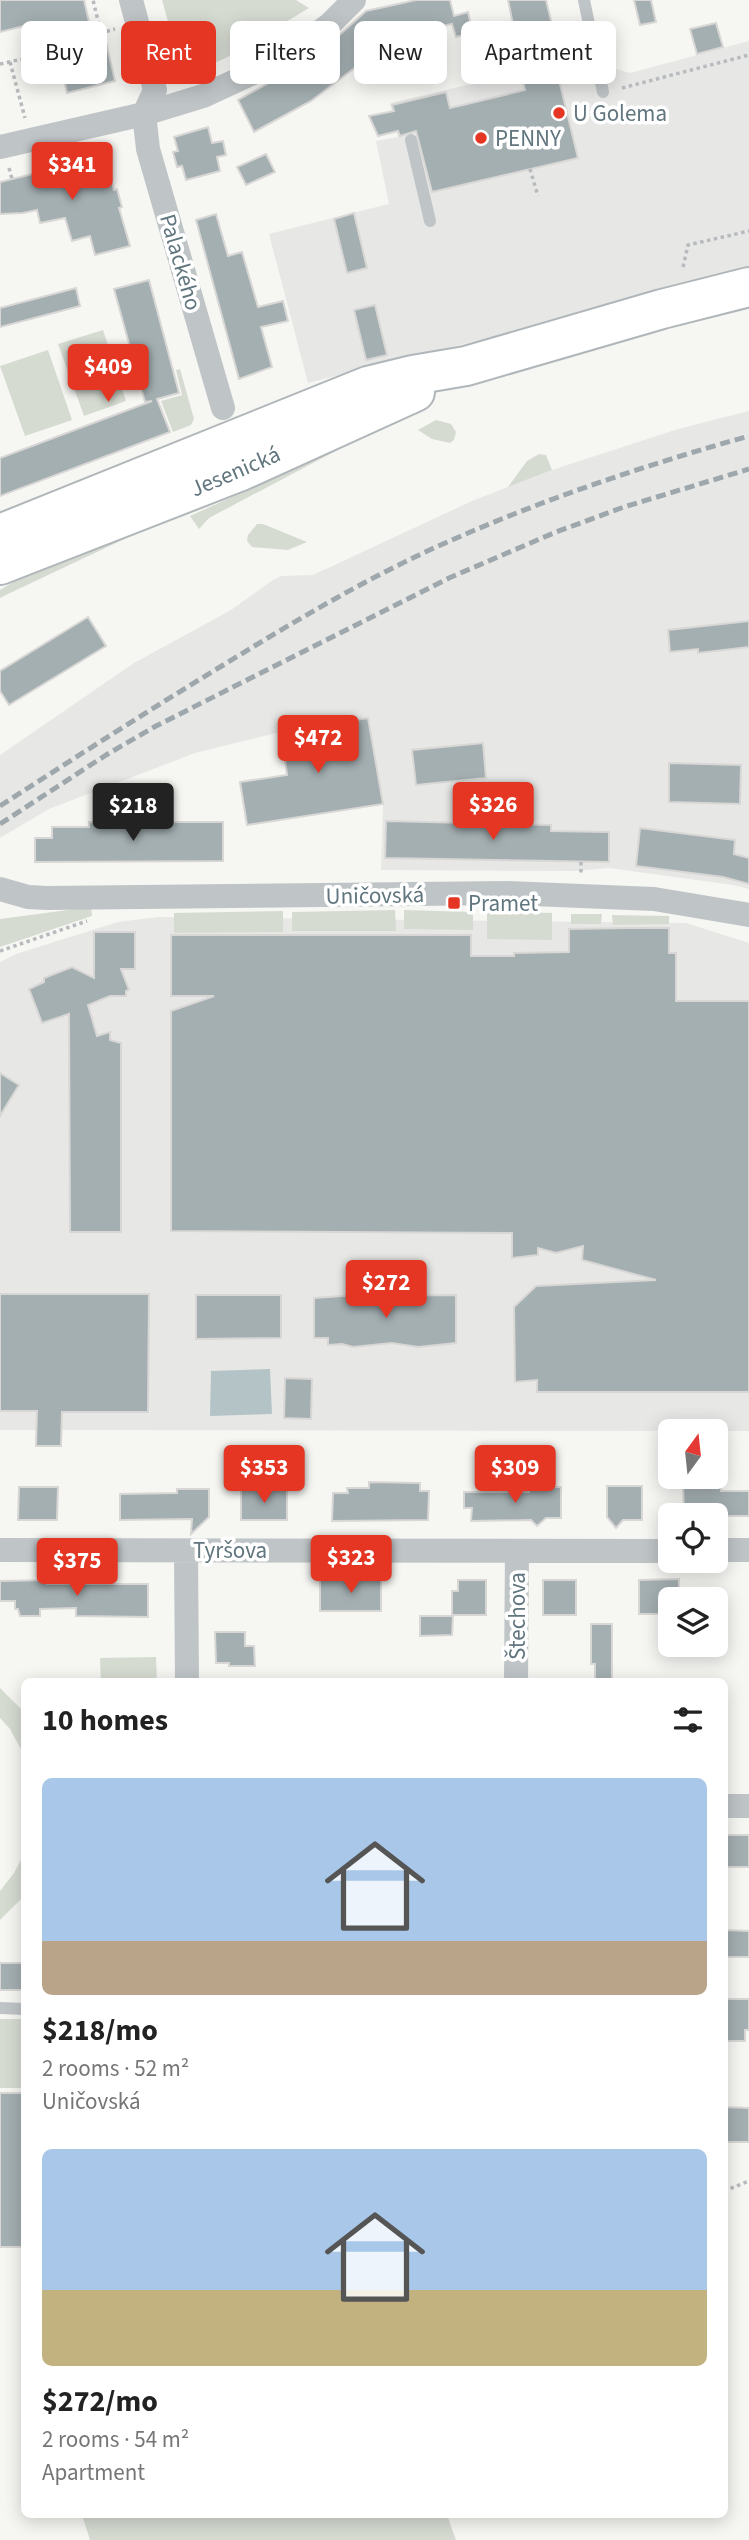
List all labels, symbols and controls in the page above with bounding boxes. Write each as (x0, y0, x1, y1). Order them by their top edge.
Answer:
chip: Buy (21, 21, 107, 84)
chip: Rent (121, 21, 216, 84)
chip: Filters (230, 21, 340, 84)
chip: New (354, 21, 447, 84)
chip: Apartment (461, 21, 616, 84)
place label: U Golema (573, 97, 667, 130)
marker: U Golema (551, 105, 567, 121)
place label: PENNY (495, 122, 561, 155)
marker: PENNY (473, 130, 489, 146)
pin: $341 (31, 142, 113, 202)
text: $341 (48, 148, 96, 181)
street label: Palackého (151, 210, 210, 314)
pin: $409 (67, 344, 149, 404)
text: $409 (84, 350, 132, 383)
street label: Jesenická (185, 438, 285, 505)
pin: $472 (277, 716, 359, 775)
text: $472 (294, 721, 342, 754)
pin: $326 (452, 782, 534, 842)
pin: $218 (92, 784, 174, 843)
text: $326 (469, 788, 517, 821)
text: $218 (109, 789, 157, 822)
street label: Uničovská (325, 878, 425, 913)
place label: Pramet (468, 887, 538, 920)
marker: Pramet (446, 895, 462, 911)
pin: $272 (345, 1260, 427, 1320)
text: $272 (362, 1266, 410, 1299)
north arrow (658, 1419, 728, 1489)
map controls (658, 1419, 728, 1657)
pin: $353 (223, 1446, 305, 1505)
pin: $309 (474, 1446, 556, 1505)
text: $353 (240, 1451, 288, 1484)
text: $309 (491, 1451, 539, 1484)
button: locate (658, 1503, 728, 1573)
street label: Tyršova (193, 1534, 267, 1567)
pin: $323 (310, 1536, 392, 1595)
pin: $375 (36, 1538, 118, 1598)
text: $323 (327, 1541, 375, 1574)
text: $375 (53, 1544, 101, 1577)
street label: Štechova (501, 1572, 534, 1660)
button: layers (658, 1587, 728, 1657)
text: 10 homes (42, 1699, 168, 1742)
icon: filters (669, 1701, 707, 1739)
icon: home (312, 1823, 438, 1949)
text: $218/mo (42, 2009, 158, 2052)
text: 2 rooms · 52 m² (42, 2052, 189, 2085)
text: Uničovská (42, 2085, 141, 2118)
icon: home (312, 2194, 438, 2320)
text: $272/mo (42, 2380, 158, 2423)
text: 2 rooms · 54 m² (42, 2423, 189, 2456)
text: Apartment (42, 2456, 145, 2489)

